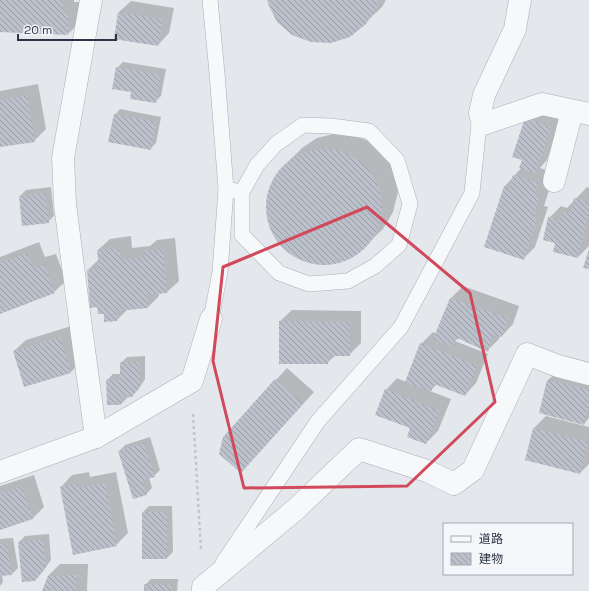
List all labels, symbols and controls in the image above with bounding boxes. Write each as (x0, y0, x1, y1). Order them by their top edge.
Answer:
scale bar (18, 16, 116, 42)
text: 20 m (24, 22, 52, 38)
legend (443, 523, 573, 575)
text: 道路 (479, 531, 503, 547)
text: 建物 (479, 551, 503, 567)

